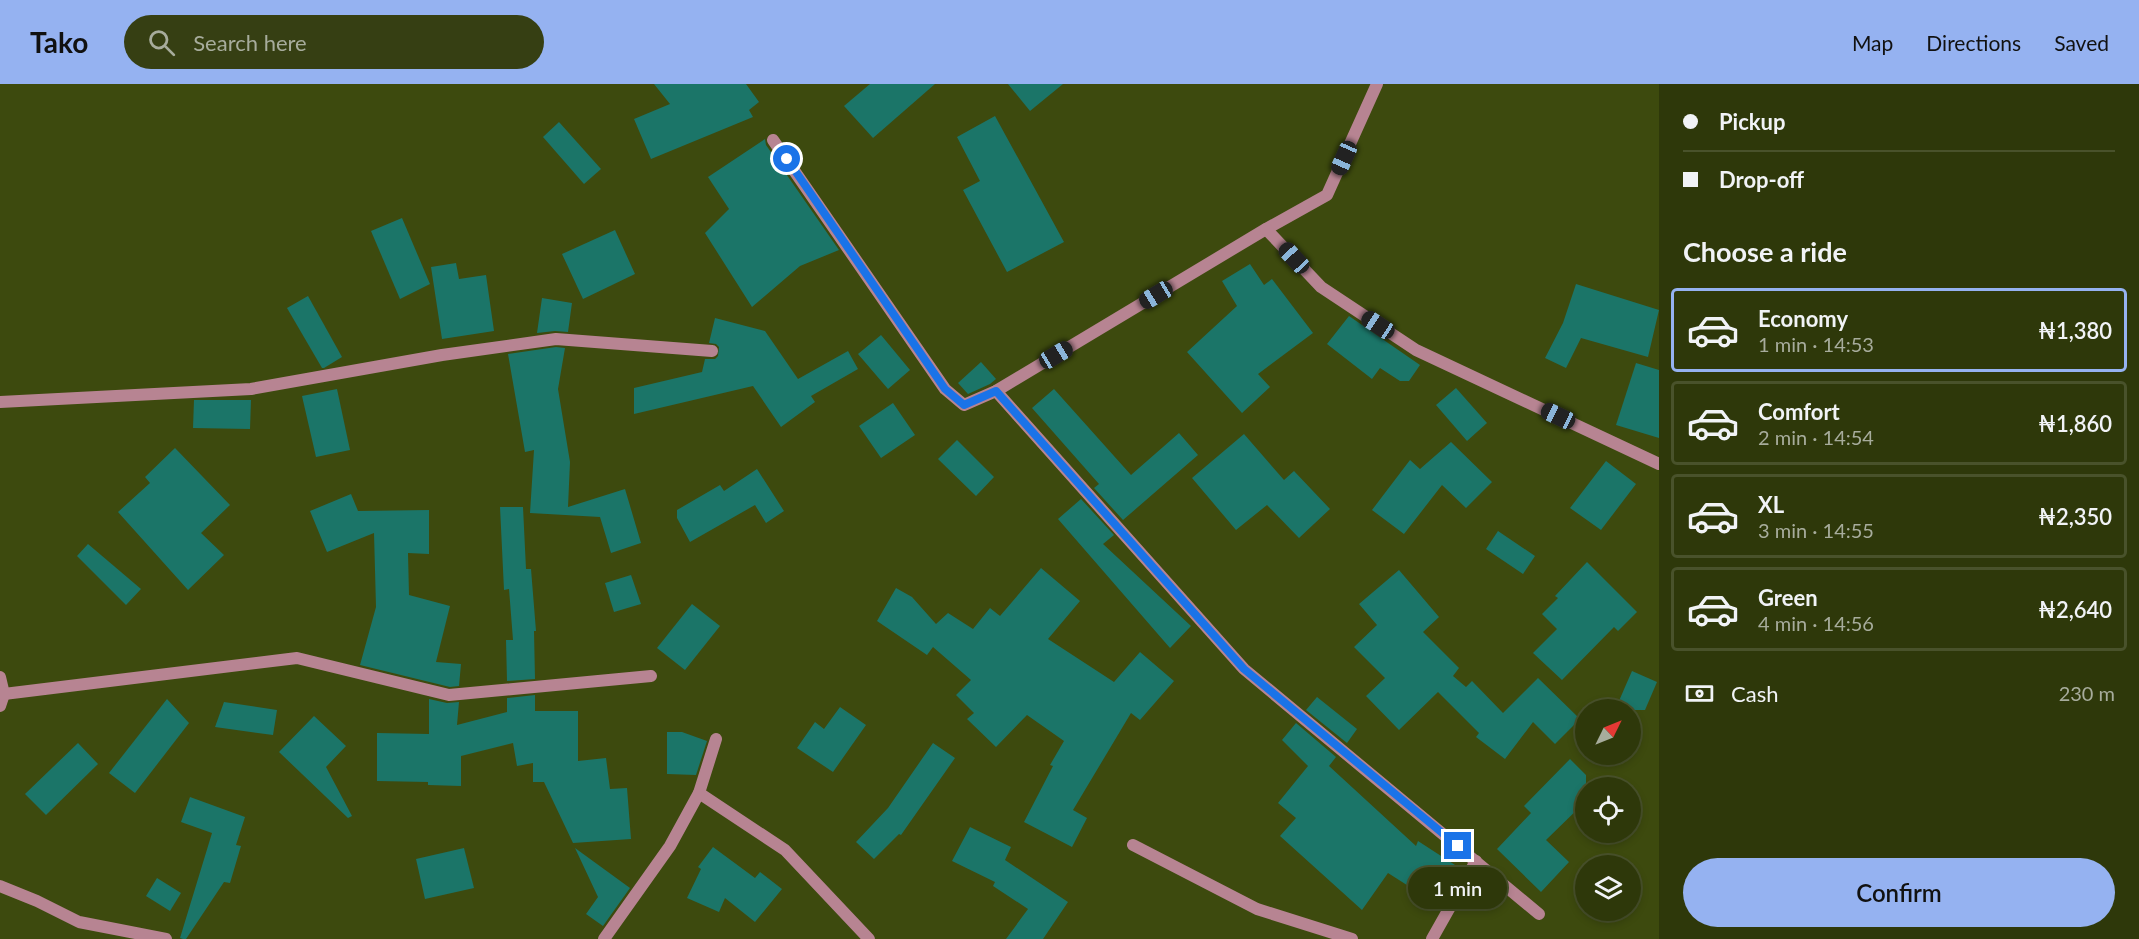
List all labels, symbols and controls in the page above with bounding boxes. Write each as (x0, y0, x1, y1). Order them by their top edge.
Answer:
search box (124, 15, 544, 69)
text: Tako (30, 25, 88, 59)
icon: search (145, 26, 178, 59)
text: Search here (193, 29, 307, 56)
text: Map (1852, 30, 1893, 55)
text: Directions (1926, 30, 2021, 55)
text: Saved (2054, 30, 2109, 55)
text: Pickup (1719, 108, 1785, 135)
car (1328, 138, 1360, 178)
route start (773, 145, 800, 172)
text: Drop-off (1719, 166, 1804, 193)
text: Choose a ride (1683, 235, 1847, 268)
car (1275, 239, 1313, 277)
car (1136, 278, 1176, 312)
icon: car (1686, 303, 1740, 357)
text: Economy (1758, 305, 1848, 332)
car (1358, 308, 1398, 342)
text: ₦1,380 (2038, 317, 2112, 344)
text: 1 min · 14:53 (1758, 332, 1874, 356)
car (1036, 338, 1076, 372)
icon: car (1686, 396, 1740, 450)
text: Comfort (1758, 398, 1840, 425)
car (1538, 400, 1578, 432)
text: ₦1,860 (2038, 410, 2112, 437)
text: 2 min · 14:54 (1758, 425, 1874, 449)
icon: car (1686, 489, 1740, 543)
text: XL (1758, 491, 1784, 518)
text: ₦2,350 (2038, 503, 2112, 530)
text: 3 min · 14:55 (1758, 518, 1874, 542)
icon: car (1686, 582, 1740, 636)
text: Green (1758, 584, 1818, 611)
text: ₦2,640 (2038, 596, 2112, 623)
text: 4 min · 14:56 (1758, 611, 1874, 635)
icon: cash (1683, 677, 1716, 710)
text: Cash (1731, 680, 1778, 707)
text: 230 m (2059, 681, 2115, 705)
north arrow (1575, 699, 1641, 765)
map controls (1575, 699, 1641, 921)
button: locate (1575, 777, 1641, 843)
route end (1444, 832, 1471, 859)
button: layers (1575, 855, 1641, 921)
button: Confirm (1683, 858, 2115, 927)
callout: 1 min (1408, 867, 1508, 909)
text: 1 min (1433, 876, 1482, 900)

